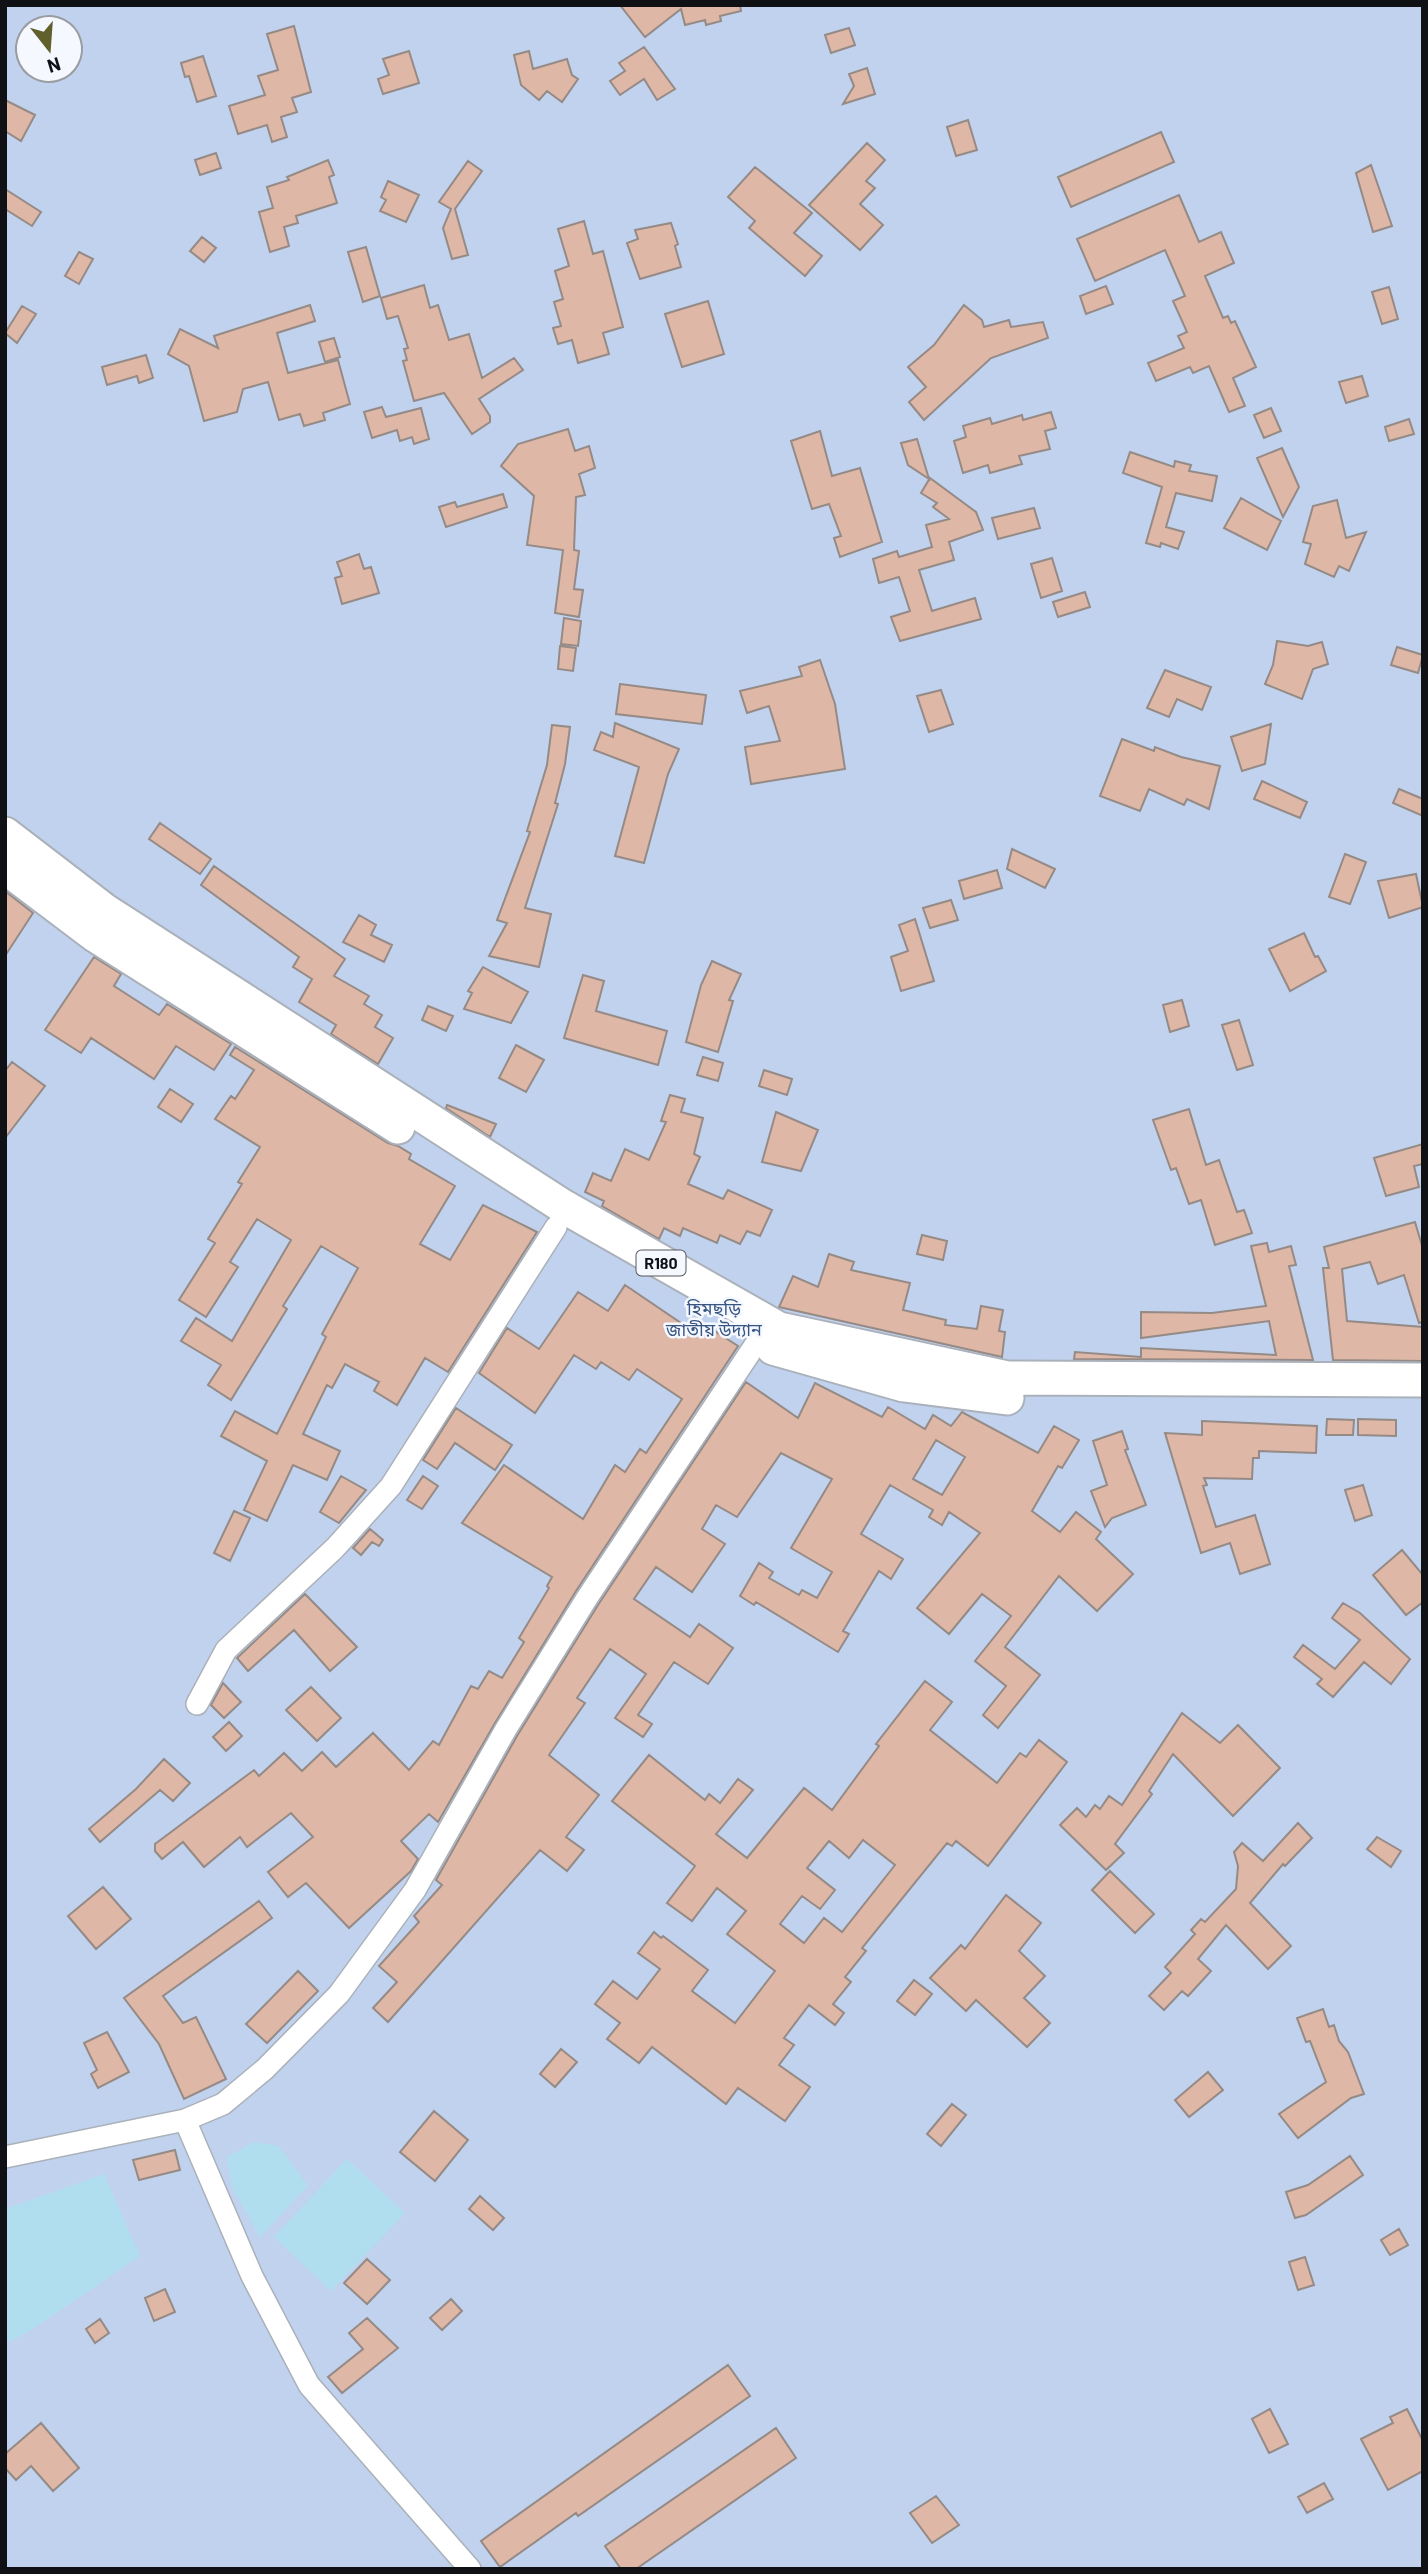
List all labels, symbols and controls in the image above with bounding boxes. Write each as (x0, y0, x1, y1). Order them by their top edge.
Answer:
north arrow (14, 14, 84, 84)
text: N (45, 53, 64, 79)
road number: R180 (636, 1250, 686, 1275)
park label: হিমছড়ি জাতীয় উদ্যান (665, 1297, 763, 1340)

